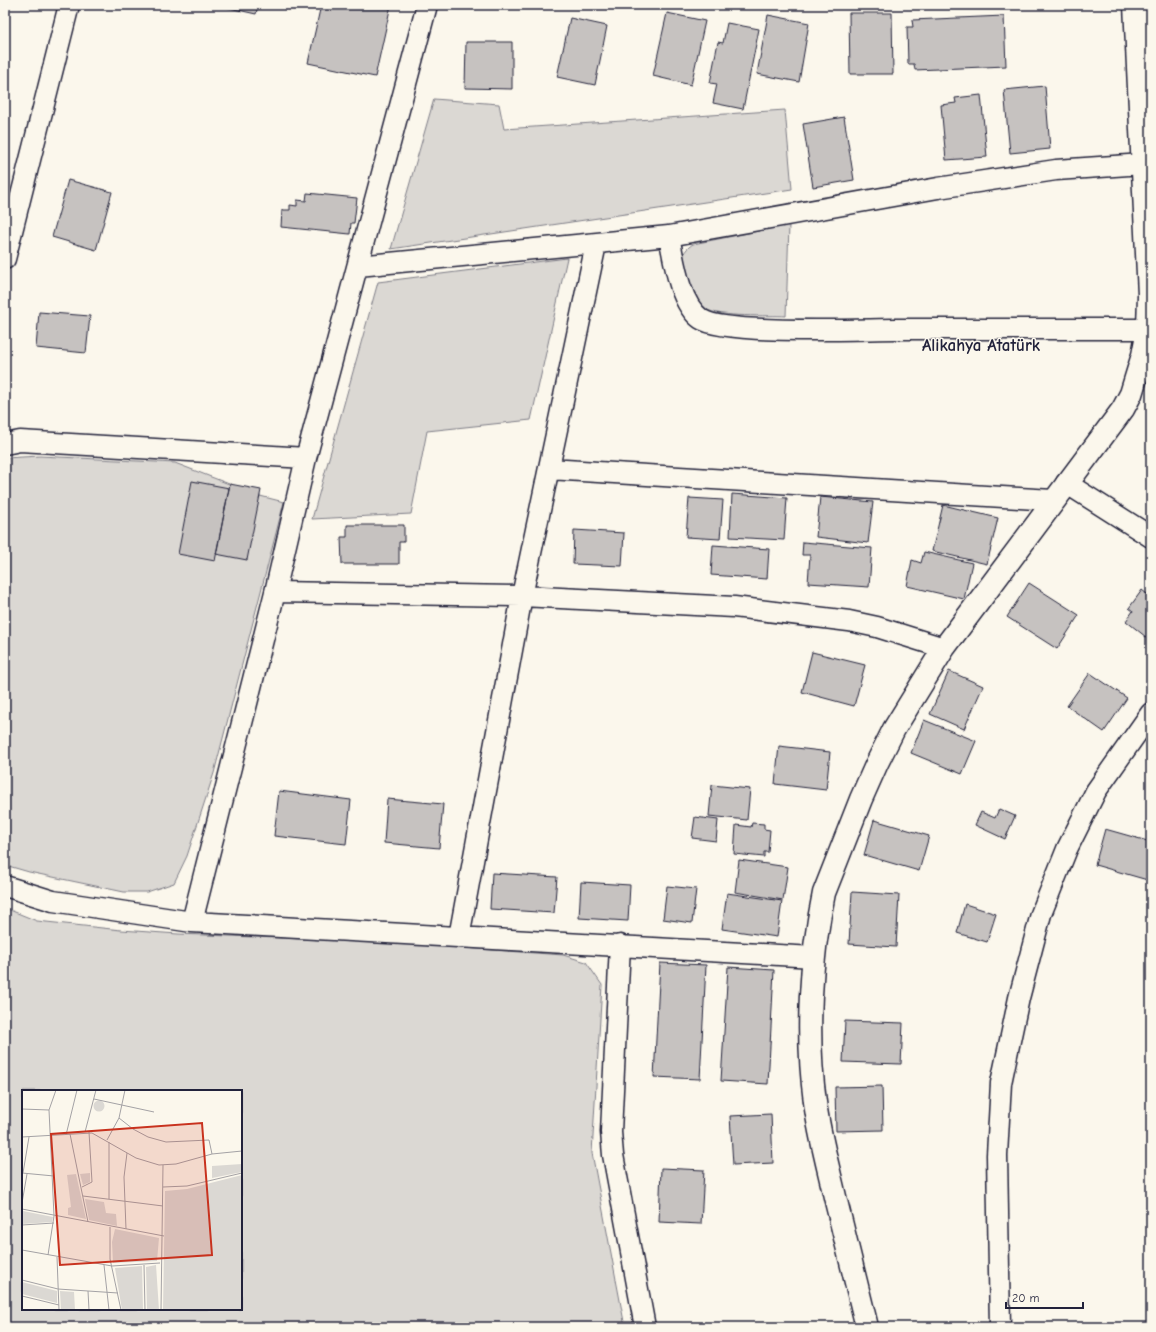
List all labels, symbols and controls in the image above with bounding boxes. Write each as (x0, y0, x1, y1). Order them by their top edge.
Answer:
district label: Alikahya Atatürk (922, 336, 1041, 355)
inset map (22, 1090, 242, 1310)
scale bar (1006, 1284, 1083, 1310)
text: 20 m (1012, 1291, 1040, 1305)

